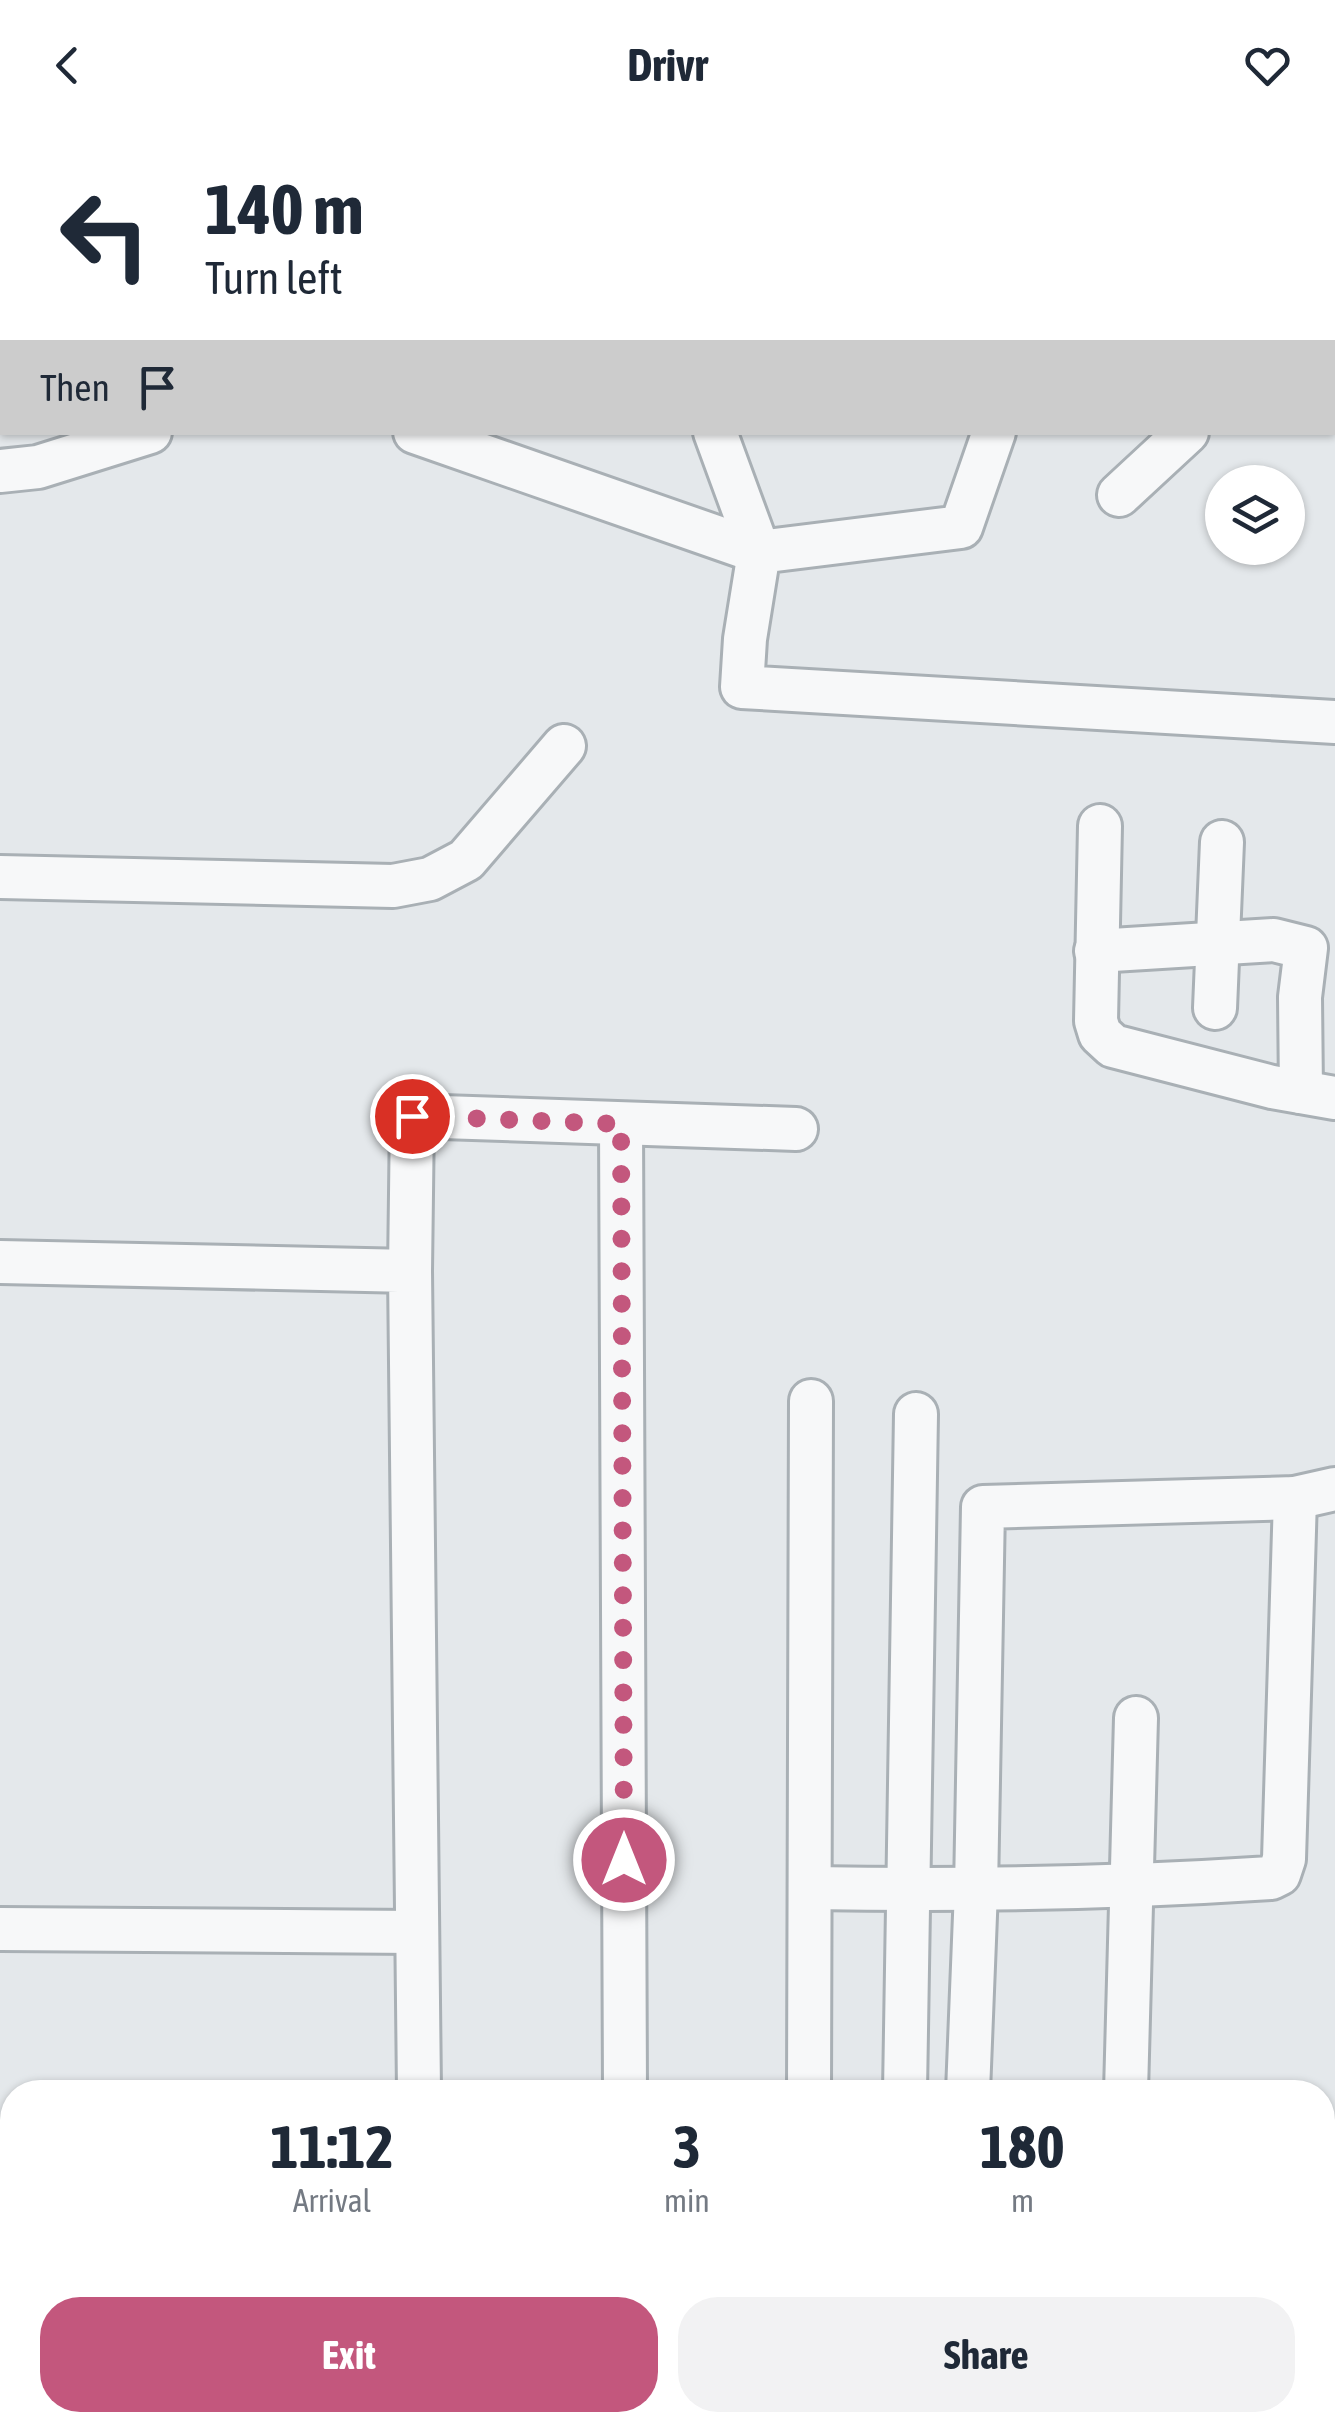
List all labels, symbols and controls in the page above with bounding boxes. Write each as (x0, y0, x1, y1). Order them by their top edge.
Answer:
icon: back (40, 38, 95, 93)
icon: heart (1240, 38, 1295, 93)
text: Drivr (627, 39, 708, 91)
text: 140 m (205, 169, 364, 249)
icon: left (40, 170, 170, 300)
text: Turn left (205, 252, 343, 304)
icon: arrive (130, 360, 185, 415)
text: Then (40, 366, 110, 409)
map controls (1205, 465, 1305, 565)
button: layers (1205, 465, 1305, 565)
pin (370, 1074, 455, 1159)
icon: arrive (385, 1089, 440, 1144)
position arrow (572, 1808, 676, 1912)
text: 11:12 (270, 2112, 394, 2181)
text: 3 (673, 2112, 701, 2181)
text: 180 (980, 2112, 1065, 2181)
text: Arrival (293, 2182, 371, 2219)
text: min (664, 2182, 710, 2219)
text: m (1011, 2182, 1034, 2219)
button: Exit (40, 2297, 658, 2412)
button: Share (678, 2297, 1295, 2412)

